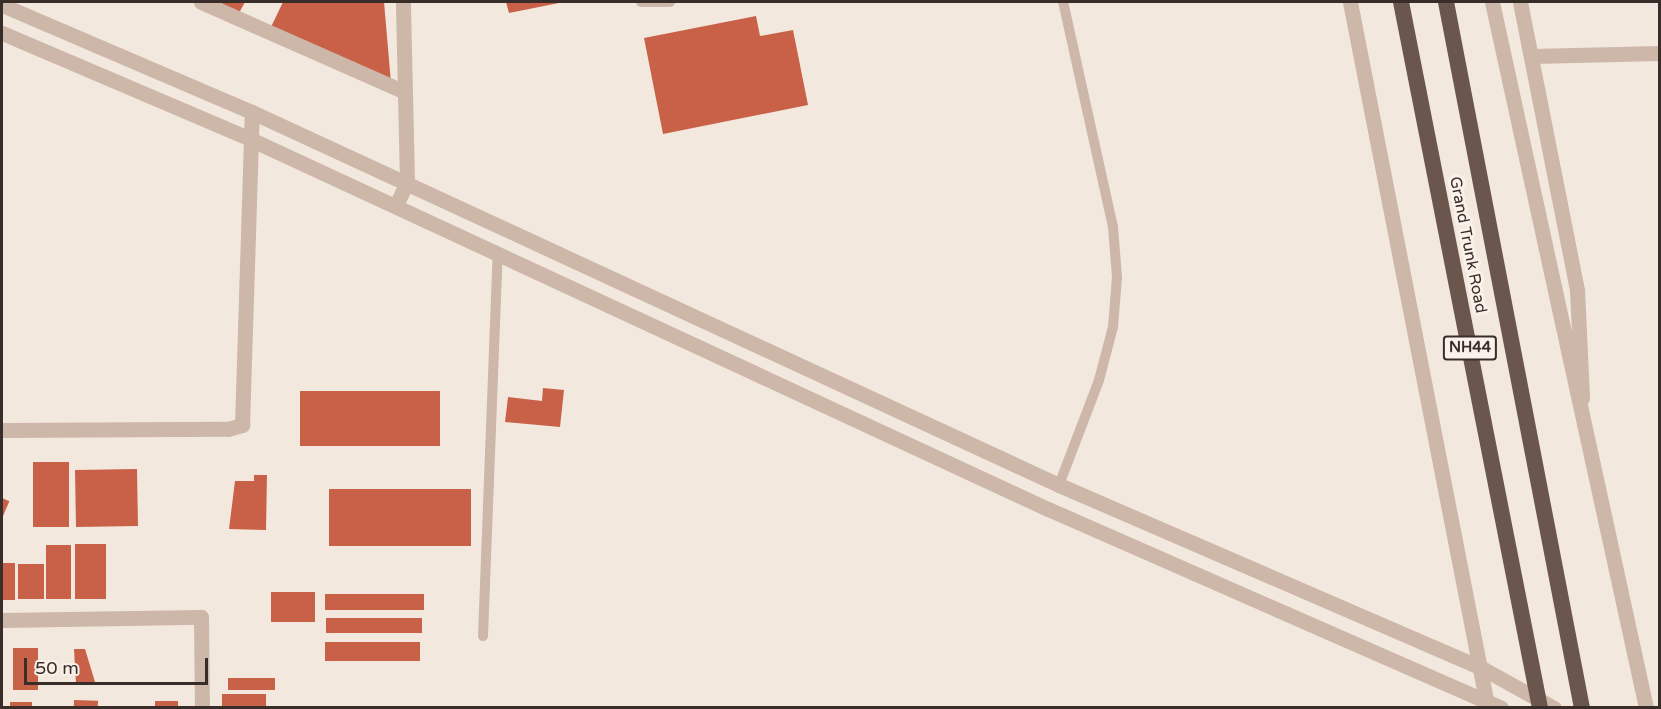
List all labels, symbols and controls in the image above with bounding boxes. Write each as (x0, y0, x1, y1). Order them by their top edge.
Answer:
street label: Grand Trunk Road (1445, 175, 1491, 315)
road number: NH44 (1442, 336, 1498, 360)
scale bar (27, 646, 212, 684)
text: 50 m (35, 657, 79, 679)

